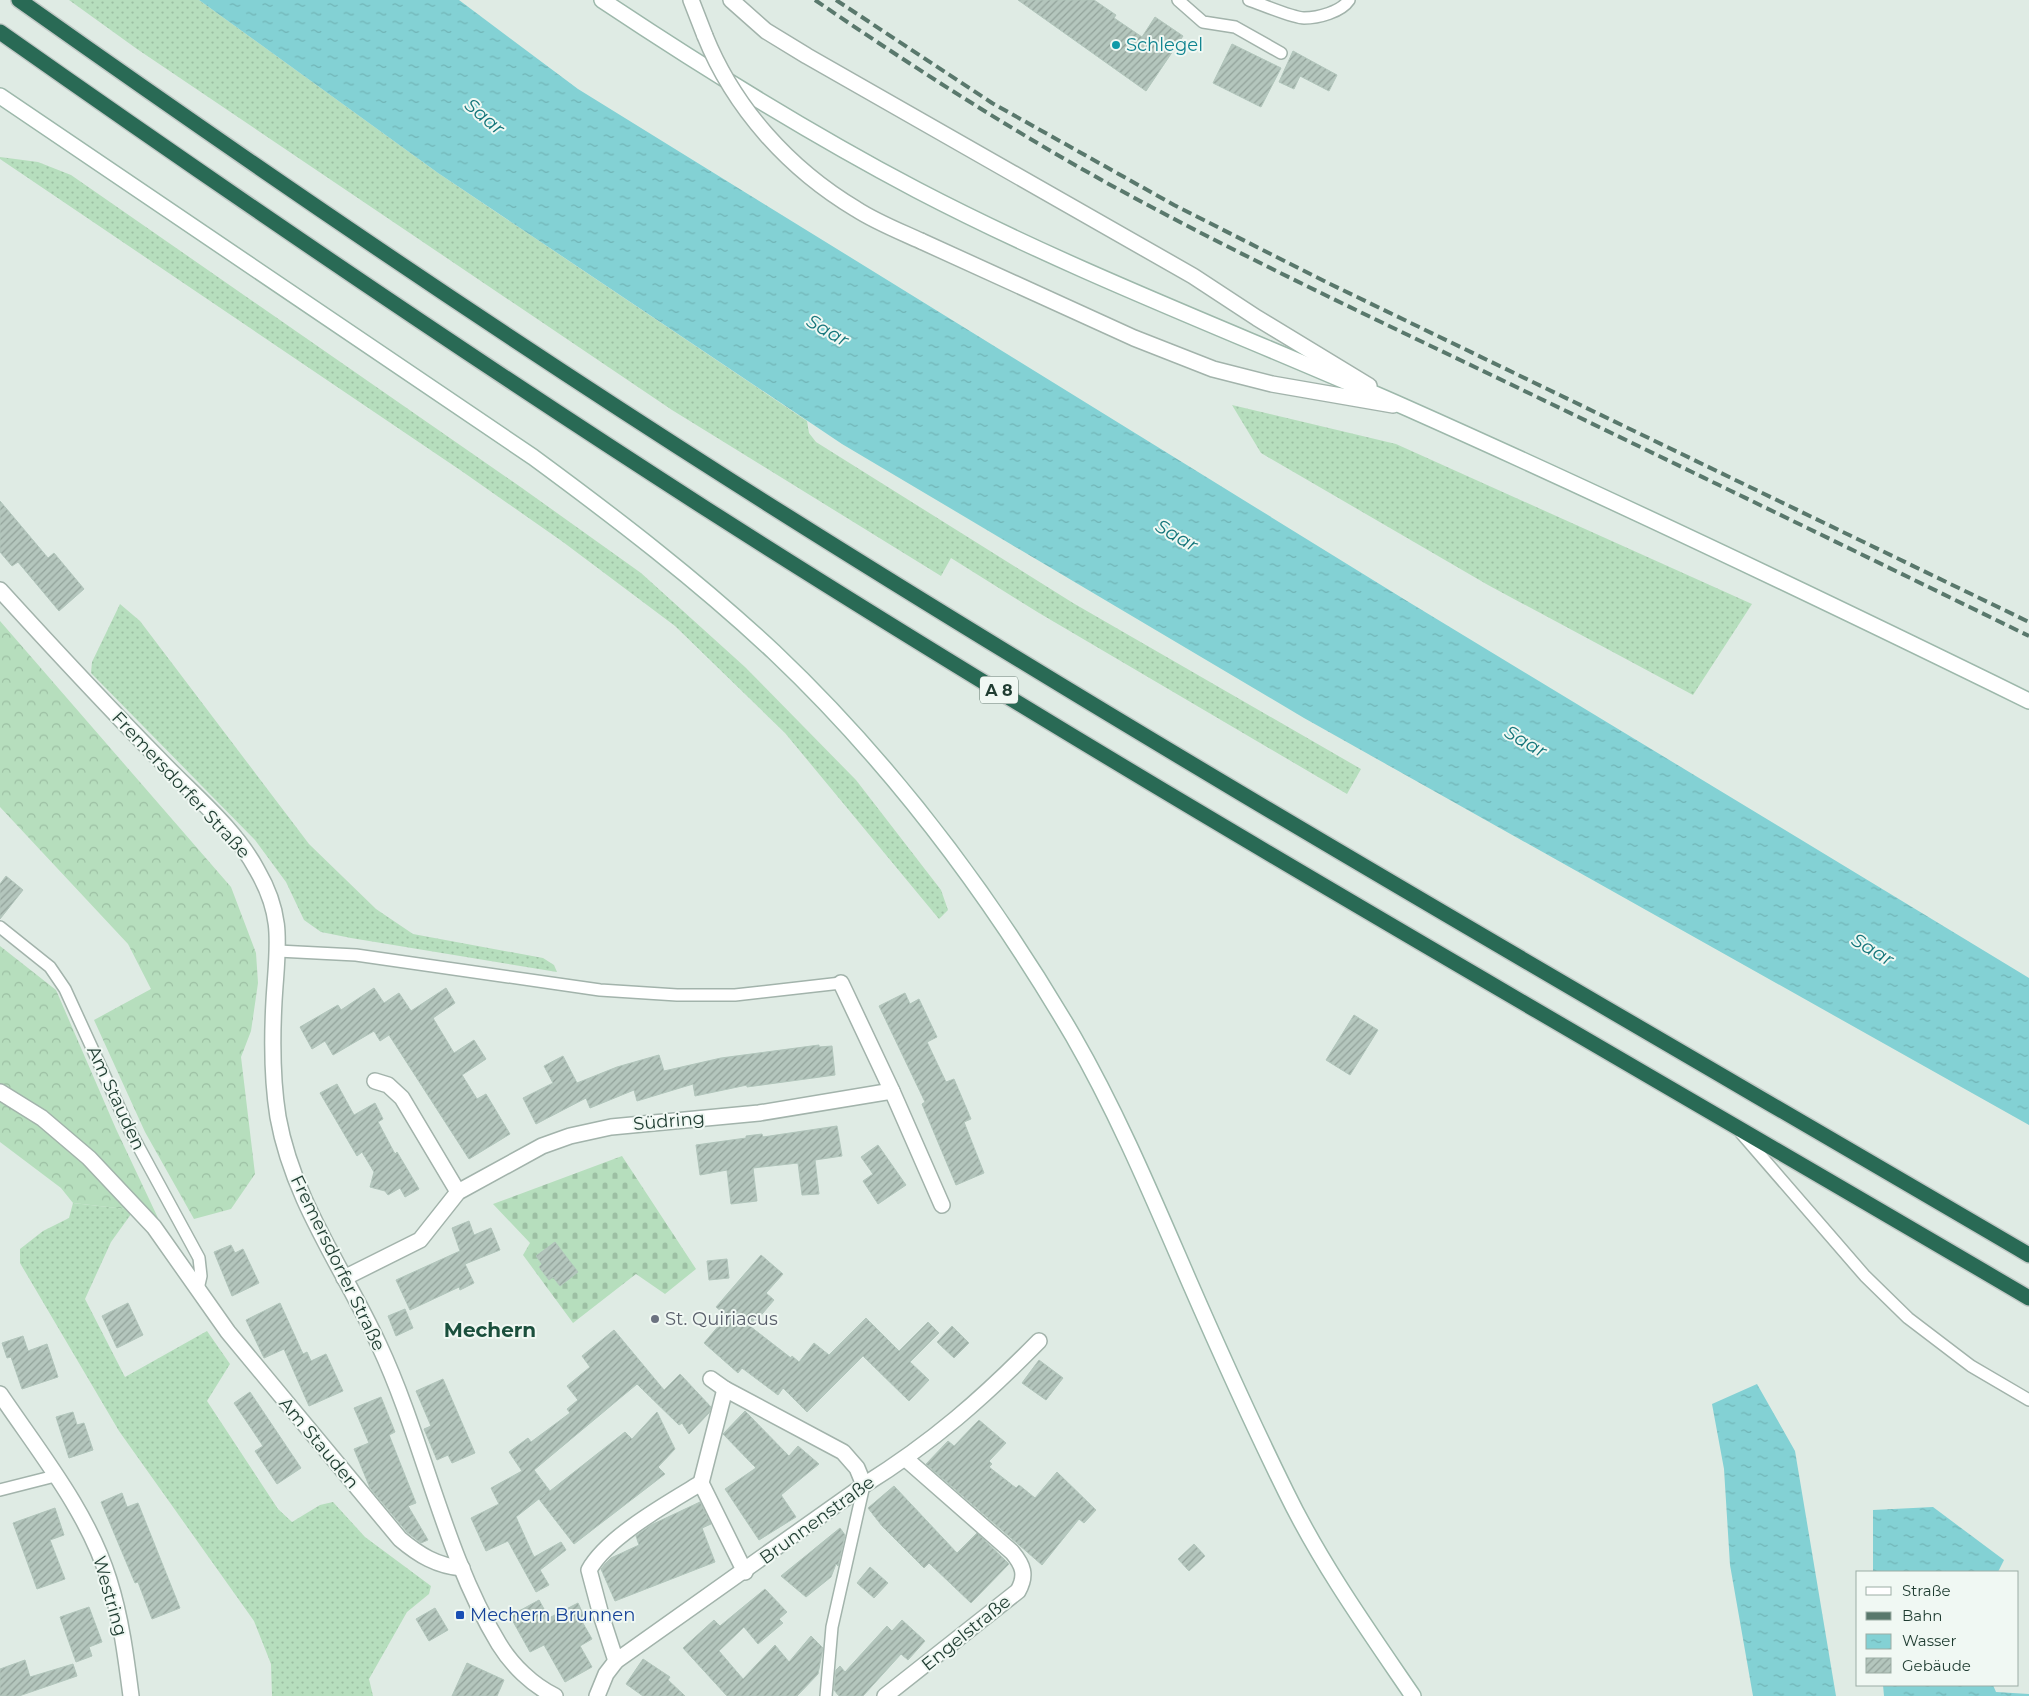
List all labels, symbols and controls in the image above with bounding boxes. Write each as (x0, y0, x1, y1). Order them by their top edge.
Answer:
place label: Schlegel (1126, 34, 1203, 56)
marker: Schlegel (1110, 39, 1122, 51)
water label: Saar (460, 93, 510, 140)
water label: Saar (802, 309, 853, 352)
water label: Saar (1151, 514, 1202, 557)
road number: A 8 (980, 676, 1018, 704)
street label: Fremersdorfer Straße (107, 707, 255, 863)
water label: Saar (1500, 720, 1551, 763)
water label: Saar (1847, 928, 1898, 971)
street label: Am Stauden (82, 1042, 150, 1154)
street label: Südring (632, 1107, 706, 1135)
street label: Fremersdorfer Straße (286, 1172, 390, 1355)
place label: St. Quiriacus (665, 1308, 778, 1330)
marker: St. Quiriacus (649, 1313, 661, 1325)
district label: Mechern (444, 1318, 536, 1342)
street label: Am Stauden (274, 1393, 364, 1493)
street label: Brunnenstraße (755, 1471, 879, 1569)
street label: Westring (88, 1553, 132, 1639)
legend (1856, 1571, 2019, 1686)
text: Straße (1902, 1581, 1951, 1600)
street label: Engelstraße (917, 1590, 1015, 1676)
place label: Mechern Brunnen (470, 1604, 635, 1626)
text: Bahn (1902, 1606, 1942, 1625)
marker: Mechern Brunnen (454, 1609, 466, 1621)
text: Wasser (1902, 1631, 1956, 1650)
text: Gebäude (1902, 1656, 1971, 1675)

